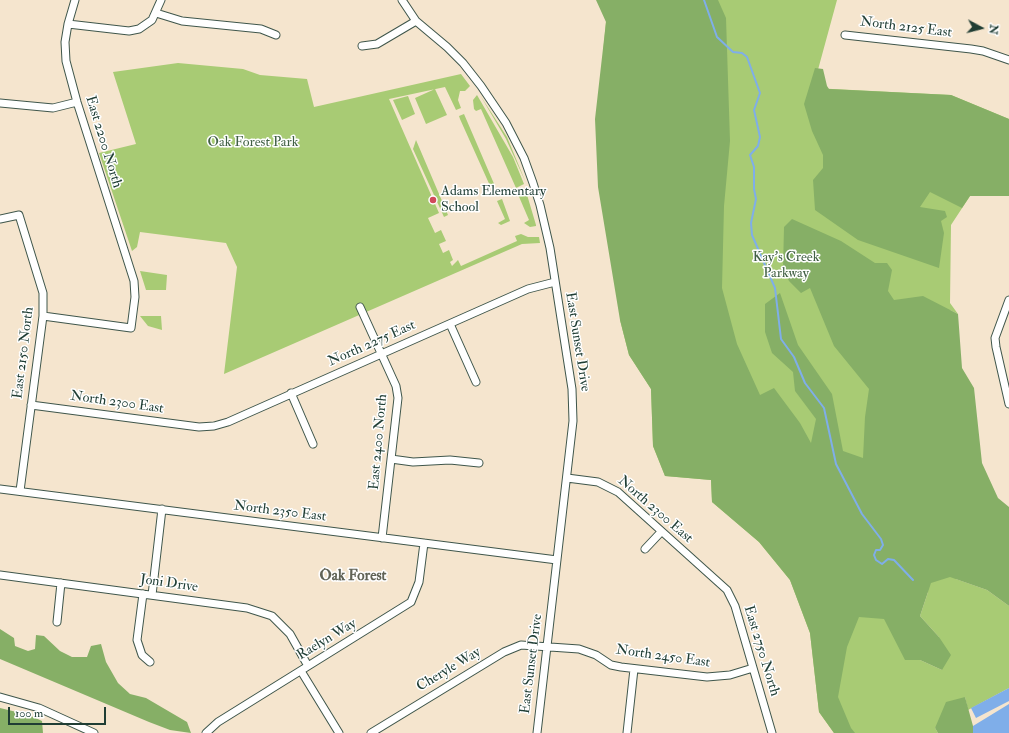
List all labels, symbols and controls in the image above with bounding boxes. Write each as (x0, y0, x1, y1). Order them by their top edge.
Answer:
north arrow (961, 8, 1001, 48)
street label: North 2125 East (859, 14, 953, 42)
text: N (986, 24, 1000, 35)
street label: East 2200 North (81, 94, 125, 190)
park label: Oak Forest Park (208, 135, 298, 151)
place label: Adams Elementary School (441, 184, 546, 216)
marker: Adams Elementary School (428, 195, 438, 205)
park label: Kay's Creek Parkway (753, 250, 819, 282)
street label: East Sunset Drive (561, 291, 593, 393)
street label: East 2150 North (10, 306, 38, 400)
street label: North 2275 East (326, 317, 418, 371)
street label: North 2300 East (69, 388, 165, 418)
street label: East 2400 North (366, 393, 392, 491)
street label: North 2300 East (614, 473, 696, 547)
street label: North 2350 East (233, 498, 327, 526)
district label: Oak Forest (320, 568, 386, 586)
street label: Joni Drive (139, 572, 199, 596)
street label: East 2750 North (739, 604, 783, 698)
street label: East Sunset Drive (518, 613, 546, 715)
street label: Raelyn Way (294, 616, 360, 664)
street label: North 2450 East (615, 642, 711, 672)
street label: Cheryle Way (414, 644, 484, 696)
scale bar (10, 699, 108, 725)
text: 100 m (15, 706, 43, 721)

